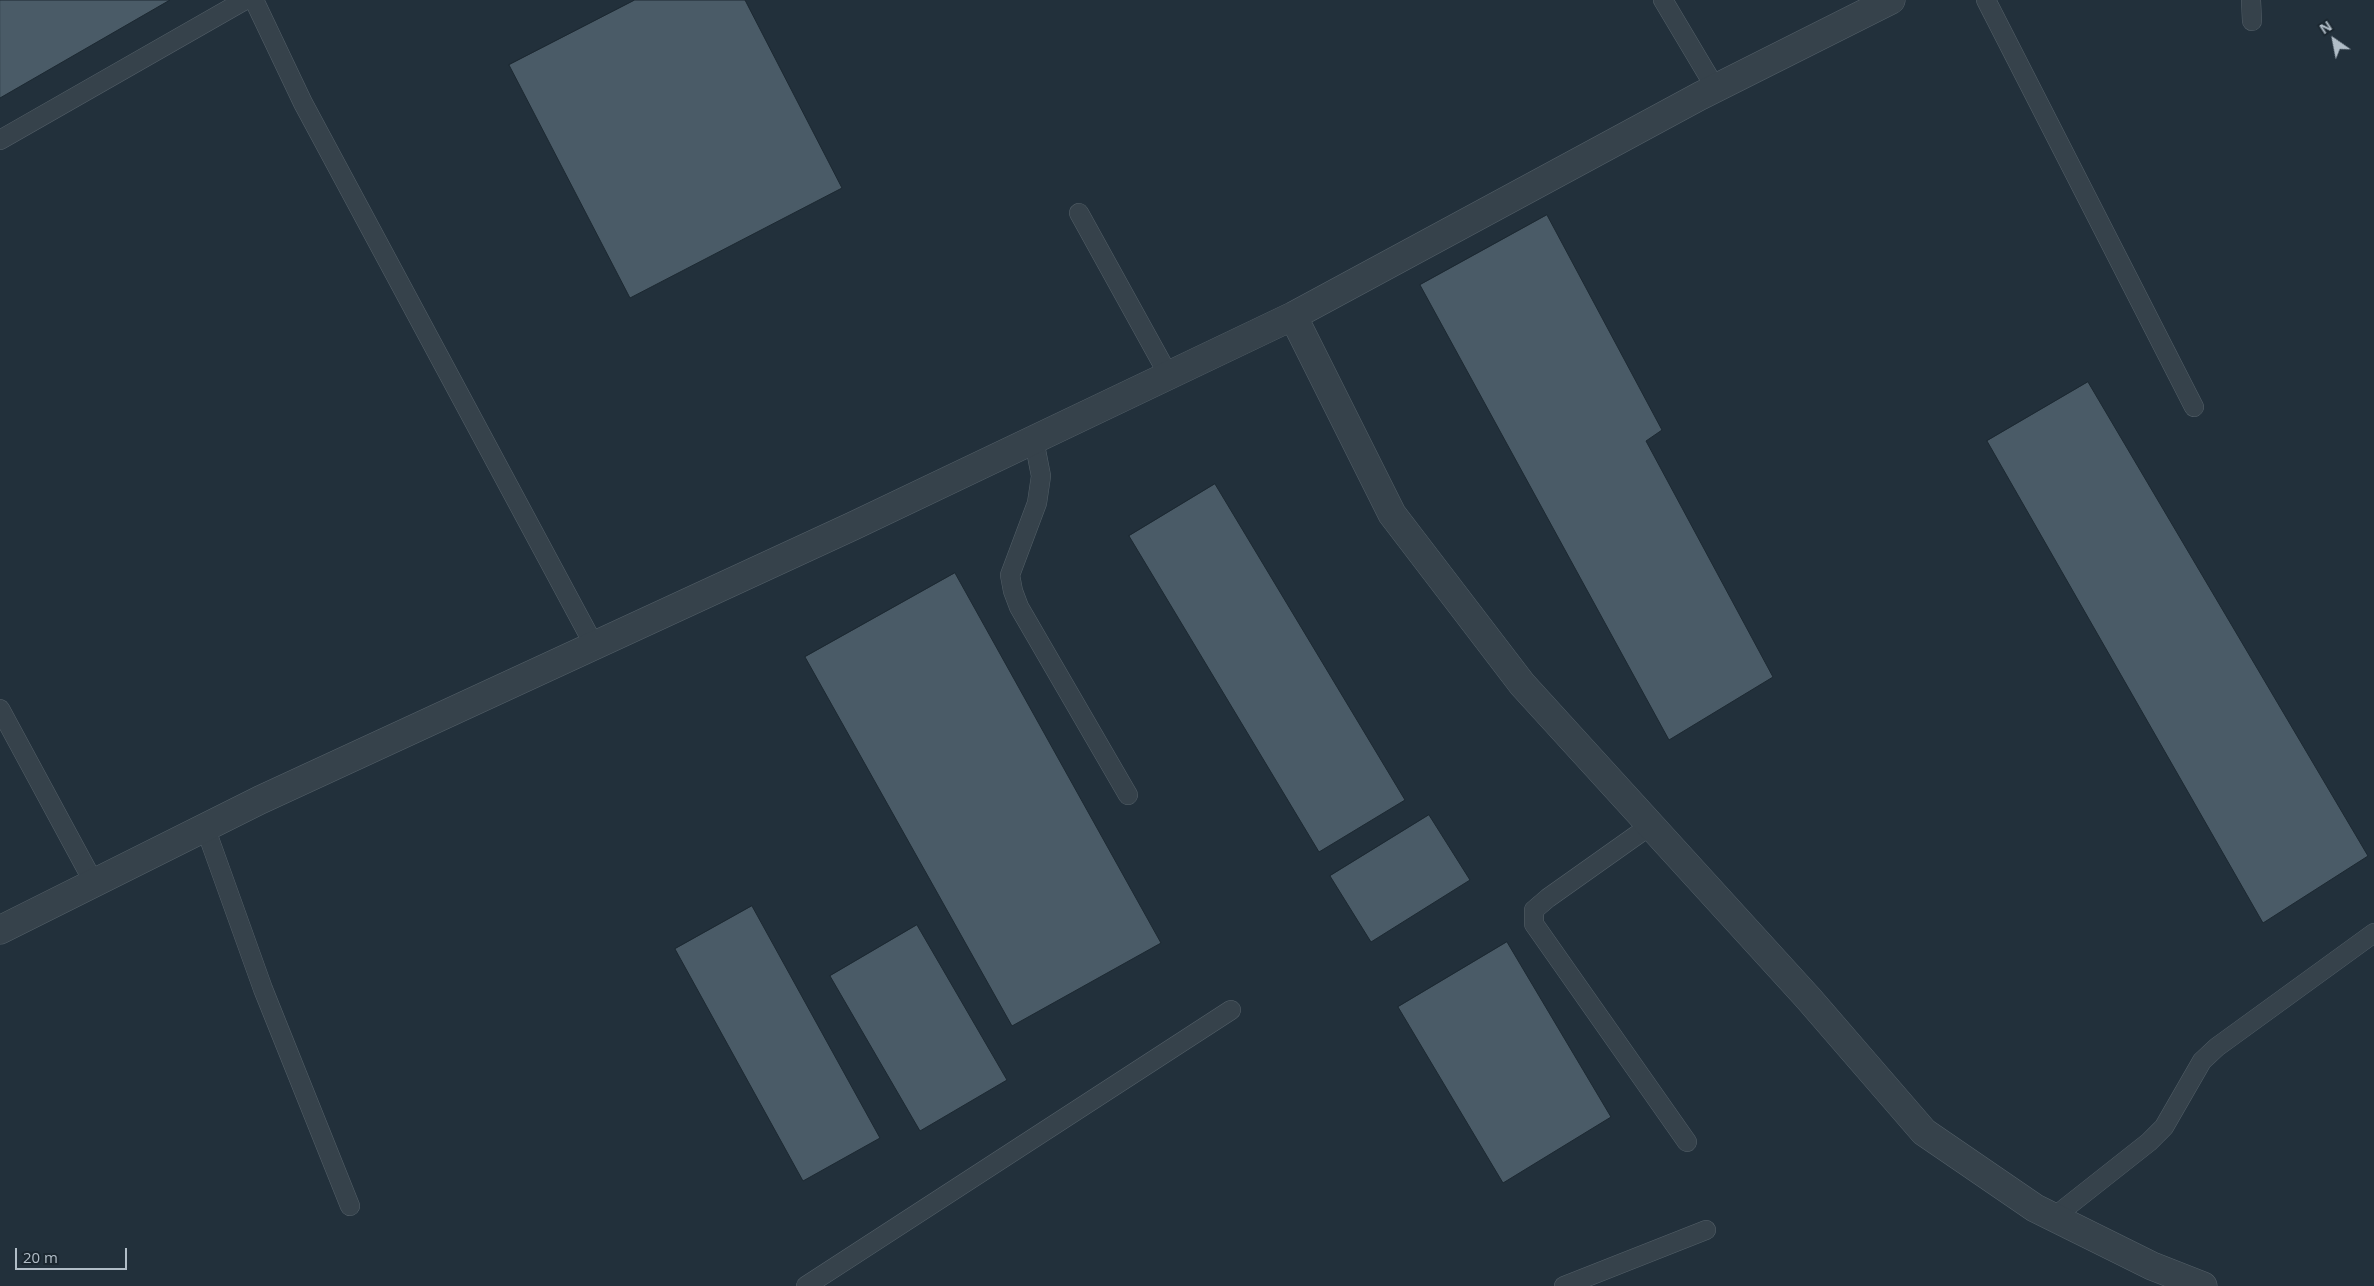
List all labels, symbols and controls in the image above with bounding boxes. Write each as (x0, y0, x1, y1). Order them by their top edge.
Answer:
north arrow (2309, 15, 2359, 65)
text: N (2316, 16, 2336, 38)
scale bar (18, 1238, 130, 1270)
text: 20 m (23, 1247, 58, 1267)

